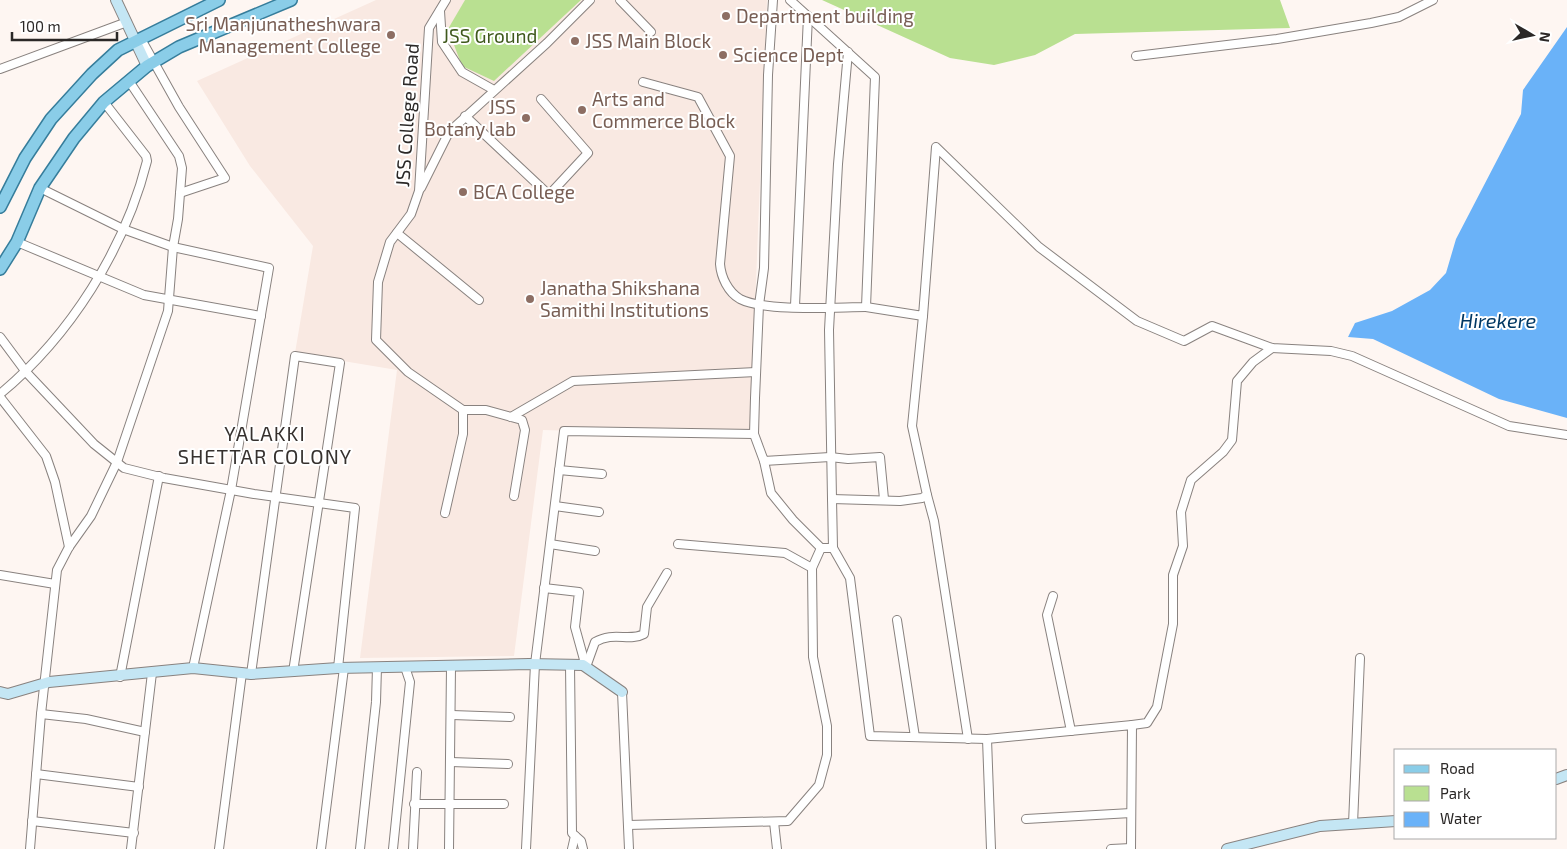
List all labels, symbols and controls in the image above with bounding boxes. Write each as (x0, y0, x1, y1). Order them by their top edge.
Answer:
place label: Department building (736, 4, 914, 27)
scale bar (12, 10, 118, 42)
marker: Department building (720, 10, 732, 22)
north arrow (1507, 10, 1557, 60)
place label: Sri Manjunatheshwara Management College (185, 12, 381, 57)
text: 100 m (20, 17, 61, 35)
park label: JSS Ground (443, 24, 537, 47)
marker: Sri Manjunatheshwara Management College (385, 29, 397, 41)
place label: JSS Main Block (585, 29, 712, 52)
text: N (1536, 31, 1555, 43)
marker: JSS Main Block (569, 35, 581, 47)
street label: JSS College Road (390, 42, 423, 188)
place label: Science Dept (733, 43, 844, 66)
marker: Science Dept (717, 49, 729, 61)
place label: Arts and Commerce Block (592, 87, 736, 132)
place label: JSS Botany lab (424, 95, 516, 140)
marker: Arts and Commerce Block (576, 104, 588, 116)
marker: JSS Botany lab (520, 112, 532, 124)
place label: BCA College (473, 180, 575, 203)
marker: BCA College (457, 186, 469, 198)
place label: Janatha Shikshana Samithi Institutions (540, 276, 709, 321)
marker: Janatha Shikshana Samithi Institutions (524, 293, 536, 305)
water label: Hirekere (1460, 308, 1536, 332)
district label: YALAKKI SHETTAR COLONY (178, 421, 352, 468)
legend (1394, 749, 1557, 839)
text: Road (1440, 759, 1475, 777)
text: Park (1440, 784, 1471, 802)
text: Water (1440, 809, 1482, 827)

